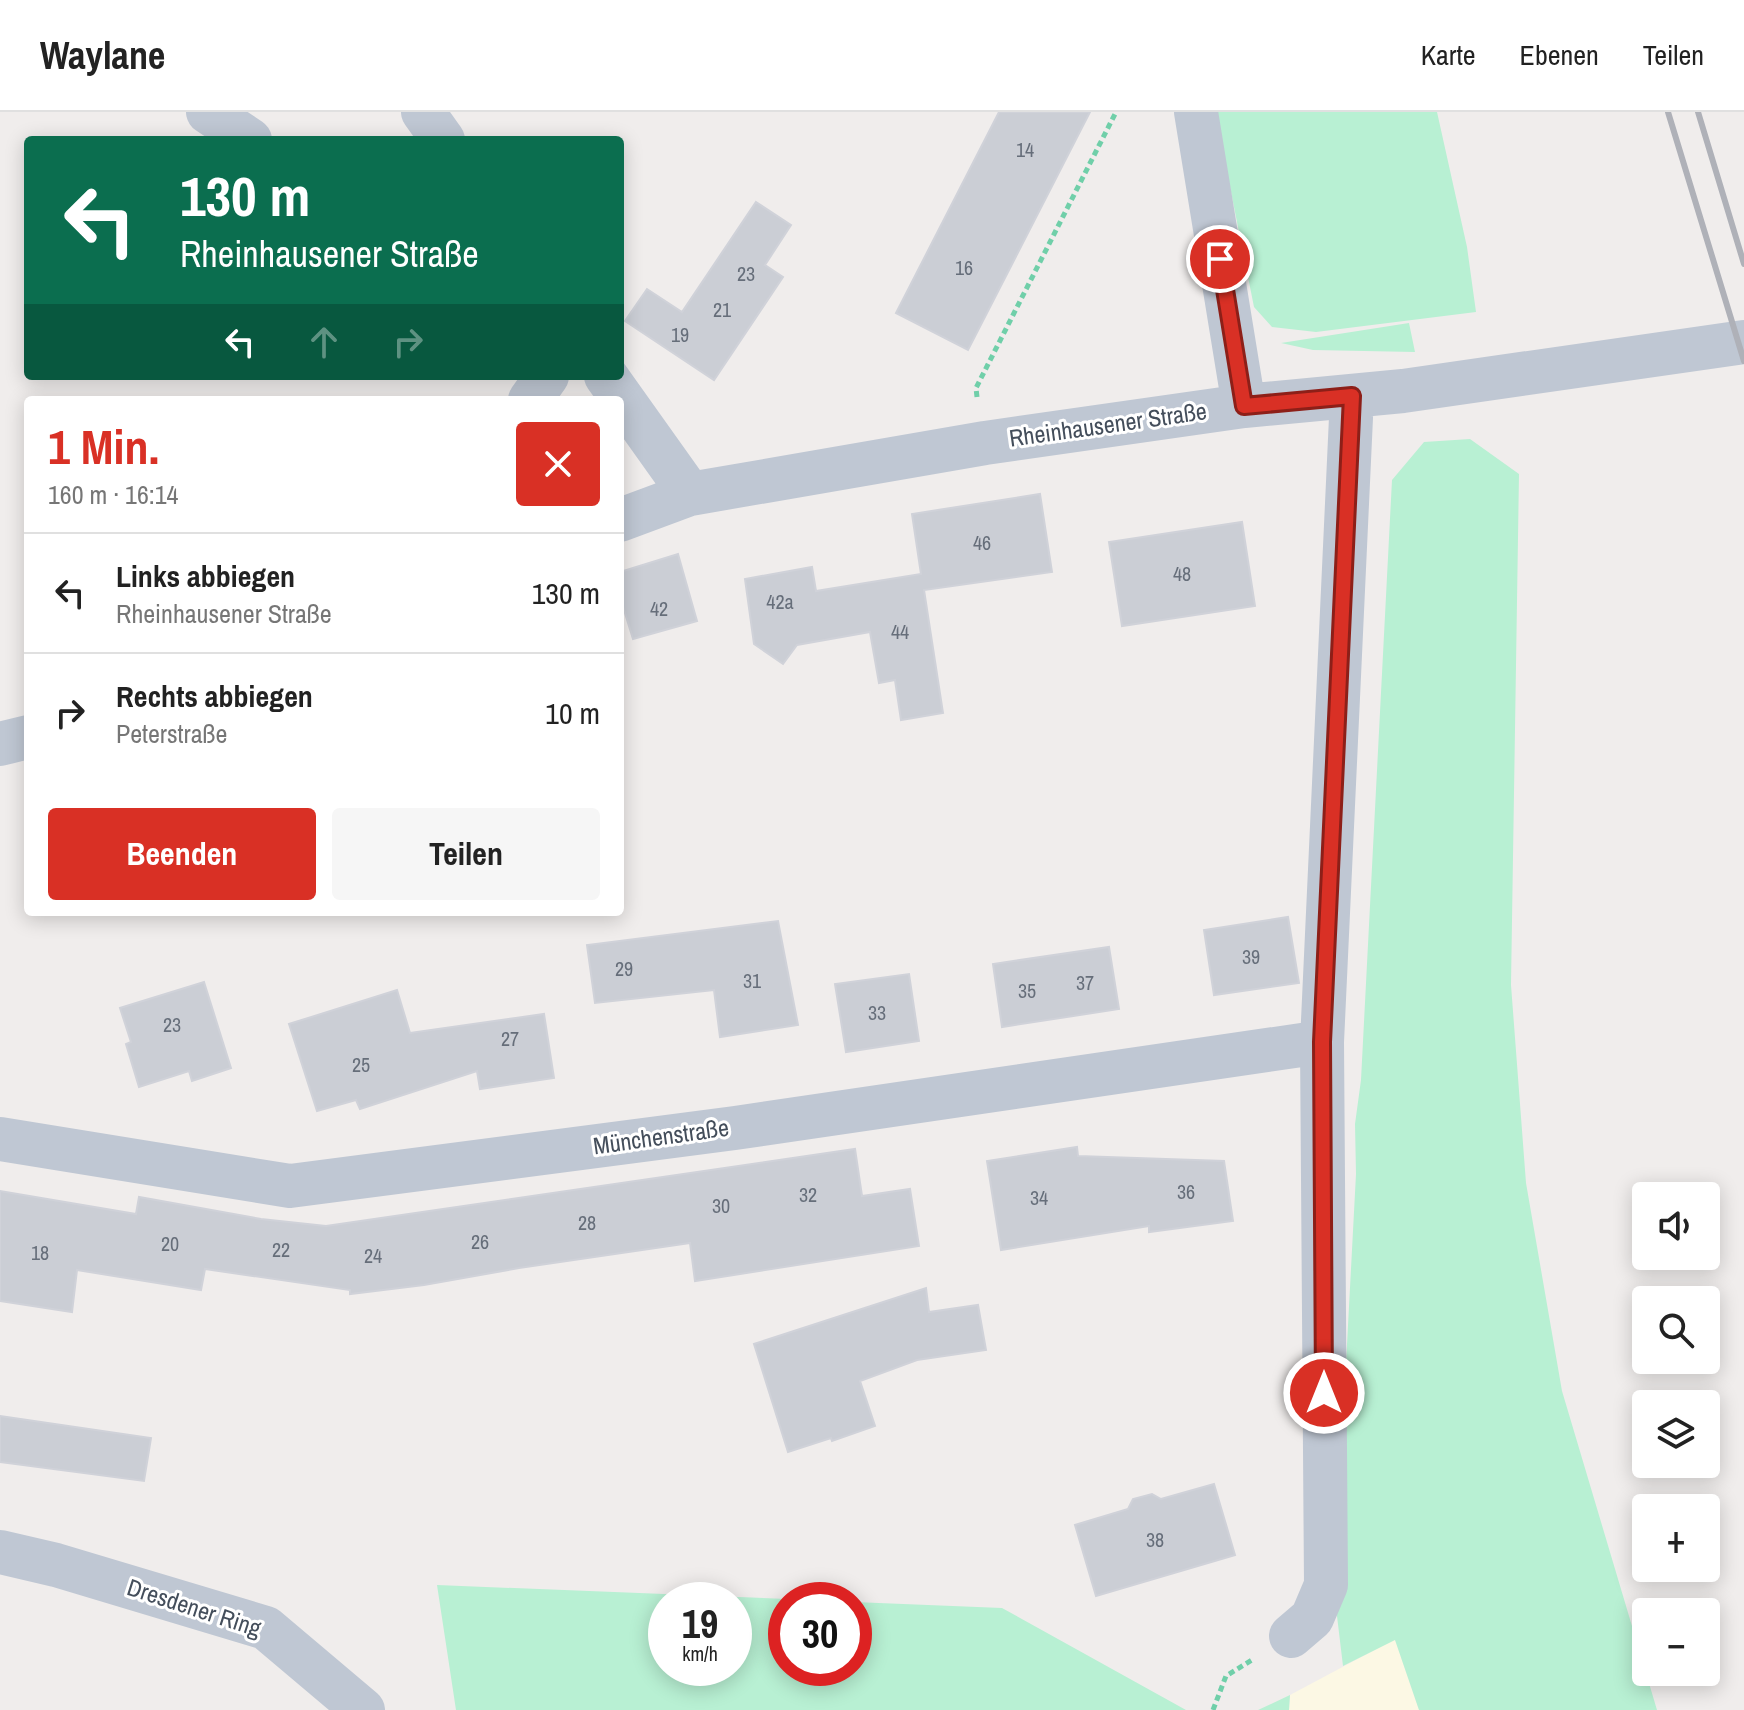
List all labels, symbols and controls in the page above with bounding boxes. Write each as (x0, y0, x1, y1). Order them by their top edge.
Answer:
text: Waylane (40, 30, 165, 81)
text: Karte (1421, 36, 1476, 74)
text: Ebenen (1520, 36, 1599, 74)
text: Teilen (1643, 36, 1704, 74)
house number: 14 (1016, 136, 1034, 163)
text: 130 m (180, 158, 310, 233)
icon: left (48, 168, 152, 272)
pin (1186, 225, 1254, 293)
text: Rheinhausener Straße (180, 230, 479, 278)
icon: arrive (1198, 237, 1242, 281)
house number: 16 (955, 254, 973, 281)
house number: 23 (737, 260, 755, 287)
house number: 21 (713, 296, 731, 323)
icon: left (218, 320, 262, 364)
icon: ahead (302, 320, 346, 364)
icon: right (386, 320, 430, 364)
house number: 19 (671, 321, 689, 348)
street label: Rheinhausener Straße (1007, 394, 1209, 454)
text: 1 Min. (48, 414, 160, 479)
button: close (516, 422, 600, 506)
text: 160 m · 16:14 (48, 477, 178, 512)
house number: 46 (973, 529, 991, 556)
text: Links abbiegen (116, 556, 295, 596)
house number: 48 (1173, 560, 1191, 587)
icon: left (48, 571, 92, 615)
text: 130 m (532, 573, 600, 613)
house number: 42a (766, 588, 794, 615)
house number: 42 (650, 595, 668, 622)
text: Rheinhausener Straße (116, 596, 332, 631)
house number: 44 (891, 618, 909, 645)
text: Rechts abbiegen (116, 676, 313, 716)
icon: right (48, 691, 92, 735)
text: 10 m (545, 693, 600, 733)
text: Peterstraße (116, 716, 227, 751)
button: Beenden (48, 808, 316, 900)
button: Teilen (332, 808, 600, 900)
house number: 39 (1242, 943, 1260, 970)
house number: 29 (615, 955, 633, 982)
house number: 31 (743, 967, 761, 994)
house number: 37 (1076, 969, 1094, 996)
house number: 35 (1018, 977, 1036, 1004)
house number: 33 (868, 999, 886, 1026)
house number: 23 (163, 1011, 181, 1038)
house number: 27 (501, 1025, 519, 1052)
house number: 25 (352, 1051, 370, 1078)
street label: Münchenstraße (591, 1111, 731, 1161)
house number: 36 (1177, 1178, 1195, 1205)
house number: 32 (799, 1181, 817, 1208)
map controls (1632, 1182, 1720, 1686)
button: sound (1632, 1182, 1720, 1270)
house number: 34 (1030, 1184, 1048, 1211)
house number: 30 (712, 1192, 730, 1219)
house number: 28 (578, 1209, 596, 1236)
house number: 26 (471, 1228, 489, 1255)
house number: 20 (161, 1230, 179, 1257)
house number: 22 (272, 1236, 290, 1263)
house number: 18 (31, 1239, 49, 1266)
house number: 24 (364, 1242, 382, 1269)
button: search (1632, 1286, 1720, 1374)
position arrow (1282, 1351, 1366, 1435)
button: layers (1632, 1390, 1720, 1478)
button: + (1632, 1494, 1720, 1582)
house number: 38 (1146, 1526, 1164, 1553)
street label: Dresdener Ring (123, 1570, 265, 1644)
speed limit sign: 30 (768, 1582, 872, 1686)
text: 19 (682, 1597, 718, 1650)
button: − (1632, 1598, 1720, 1686)
text: km/h (682, 1640, 718, 1667)

